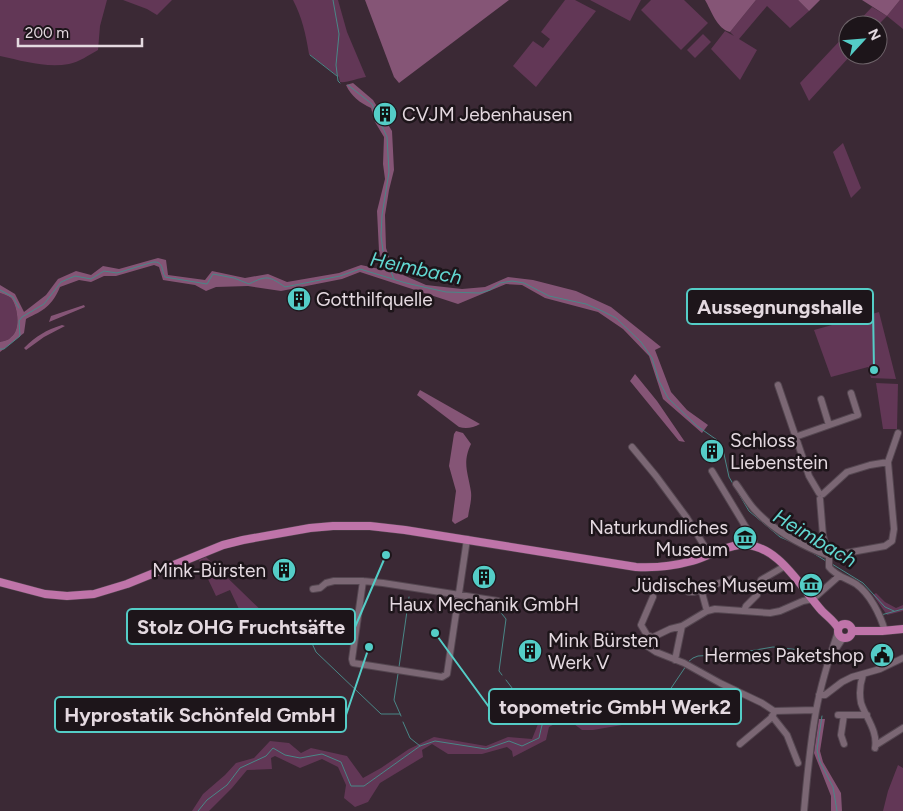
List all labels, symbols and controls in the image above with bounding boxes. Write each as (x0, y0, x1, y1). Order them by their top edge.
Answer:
scale bar (18, 15, 141, 47)
north arrow (838, 15, 888, 65)
text: 200 m (25, 24, 69, 42)
text: N (864, 26, 884, 43)
building icon: CVJM Jebenhausen (372, 101, 398, 127)
place label: CVJM Jebenhausen (402, 103, 572, 126)
water label: Heimbach (368, 247, 464, 289)
building icon: Gotthilfquelle (286, 286, 312, 312)
place label: Gotthilfquelle (316, 288, 433, 311)
callout: Aussegnungshalle (687, 289, 873, 324)
text: Aussegnungshalle (697, 295, 863, 319)
place label: Schloss Liebenstein (730, 429, 828, 474)
building icon: Schloss Liebenstein (699, 438, 725, 464)
water label: Heimbach (769, 504, 861, 572)
place label: Naturkundliches Museum (589, 516, 728, 561)
museum icon: Naturkundliches Museum (732, 525, 758, 551)
building icon: Mink-Bürsten (271, 557, 297, 583)
place label: Mink-Bürsten (152, 559, 266, 582)
building icon: Haux Mechanik GmbH (471, 564, 497, 590)
museum icon: Jüdisches Museum (798, 572, 824, 598)
place label: Jüdisches Museum (632, 574, 794, 597)
place label: Haux Mechanik GmbH (389, 593, 579, 616)
callout: Stolz OHG Fruchtsäfte (127, 609, 355, 644)
text: Stolz OHG Fruchtsäfte (137, 615, 345, 639)
place label: Mink Bürsten Werk V (548, 629, 659, 674)
building icon: Mink Bürsten Werk V (517, 638, 543, 664)
public building icon: Hermes Paketshop (869, 642, 895, 668)
place label: Hermes Paketshop (704, 644, 864, 667)
callout: topometric GmbH Werk2 (489, 689, 741, 724)
text: topometric GmbH Werk2 (499, 695, 731, 719)
callout: Hyprostatik Schönfeld GmbH (55, 697, 346, 732)
text: Hyprostatik Schönfeld GmbH (64, 703, 336, 727)

